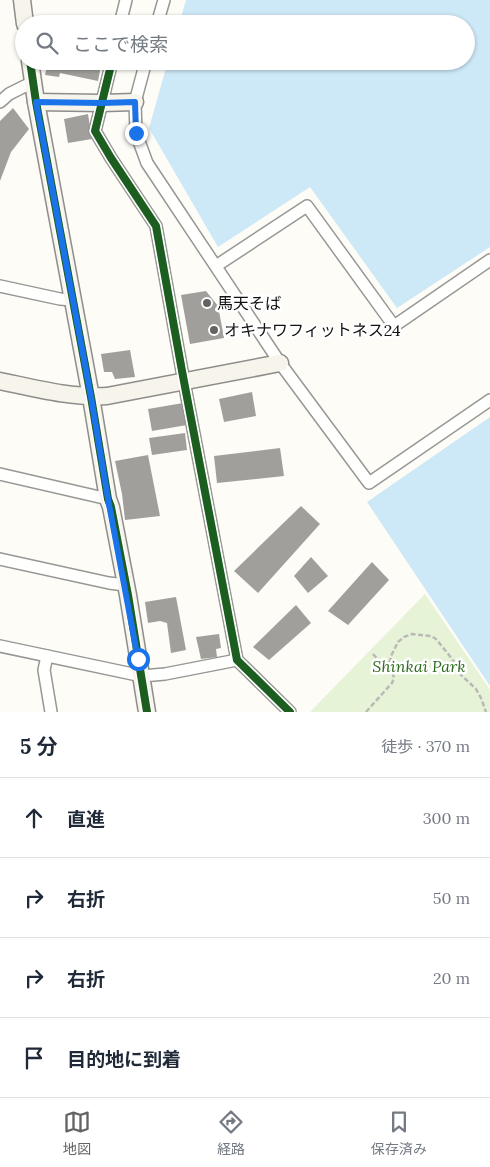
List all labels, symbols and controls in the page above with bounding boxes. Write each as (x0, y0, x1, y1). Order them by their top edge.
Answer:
search box (15, 15, 475, 70)
icon: search (33, 29, 61, 57)
text: ここで検索 (73, 32, 168, 56)
route end (125, 122, 148, 145)
place label: 馬天そば (217, 293, 281, 313)
marker: 馬天そば (201, 297, 213, 309)
place label: オキナワフィットネス24 (224, 320, 401, 340)
marker: オキナワフィットネス24 (208, 324, 220, 336)
route start (127, 648, 150, 671)
park label: Shinkai Park (372, 656, 466, 676)
text: 5 分 (20, 733, 58, 760)
text: 徒歩 · 370 m (381, 736, 470, 756)
icon: ahead (20, 804, 48, 832)
text: 直進 (67, 807, 105, 831)
text: 300 m (423, 808, 470, 828)
icon: right (20, 884, 48, 912)
text: 右折 (67, 887, 105, 911)
text: 50 m (433, 888, 470, 908)
icon: right (20, 964, 48, 992)
text: 右折 (67, 967, 105, 991)
text: 20 m (433, 968, 470, 988)
icon: arrive (20, 1044, 48, 1072)
text: 目的地に到着 (67, 1047, 181, 1071)
tab: 地図 (63, 1108, 91, 1158)
tab: 経路 (217, 1108, 245, 1158)
tab: 保存済み (371, 1108, 427, 1158)

